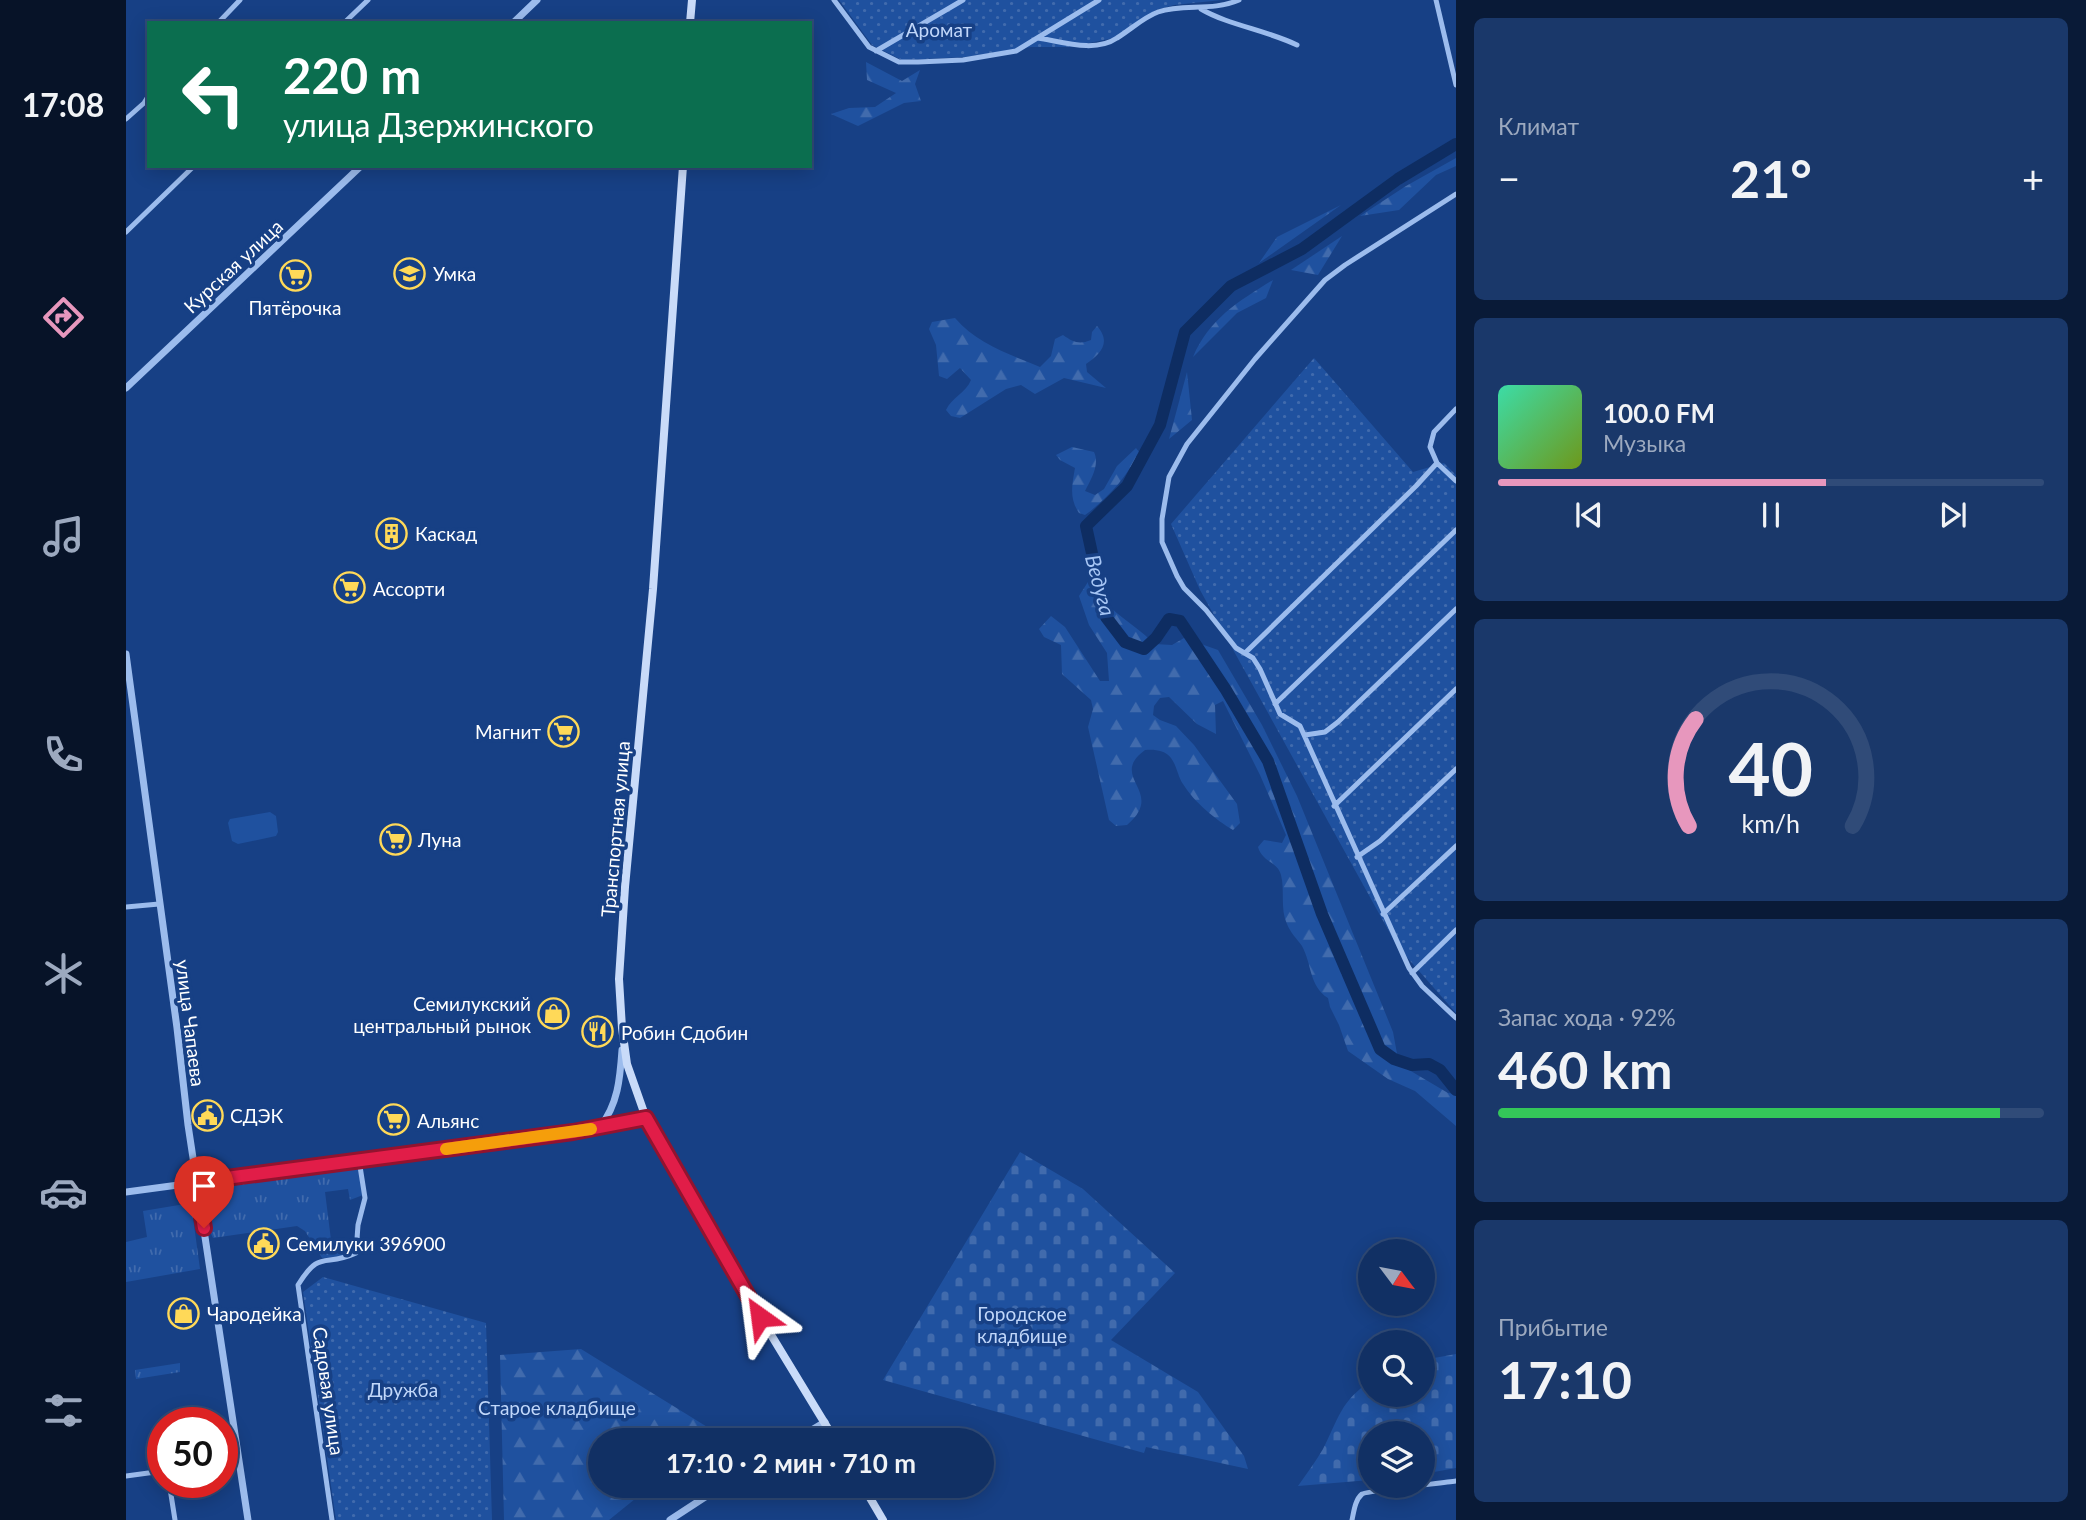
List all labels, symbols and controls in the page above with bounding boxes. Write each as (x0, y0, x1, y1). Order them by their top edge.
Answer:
park label: Аромат (906, 18, 973, 41)
text: 220 m (283, 46, 421, 104)
icon: left (168, 49, 259, 140)
text: 17:08 (22, 85, 104, 124)
text: улица Дзержинского (283, 105, 594, 144)
text: Климат (1498, 112, 1579, 140)
text: 21° (1730, 147, 1812, 209)
text: − (1498, 155, 1520, 201)
text: + (2022, 155, 2044, 201)
street label: Курская улица (179, 214, 287, 318)
school or university icon: Умка (393, 256, 427, 290)
supermarket icon: Пятёрочка (278, 259, 312, 293)
place label: Умка (433, 262, 476, 285)
icon: directions (39, 293, 88, 342)
place label: Пятёрочка (249, 296, 341, 319)
text: 100.0 FM (1603, 397, 1715, 429)
text: Музыка (1603, 429, 1686, 457)
icon: previous (1570, 496, 1608, 534)
icon: pause (1752, 496, 1790, 534)
icon: next (1934, 496, 1972, 534)
icon: music (39, 512, 88, 561)
building icon: Каскад (375, 516, 409, 550)
place label: Каскад (415, 522, 477, 545)
water label: Ведуга (1081, 552, 1121, 618)
supermarket icon: Ассорти (333, 571, 367, 605)
place label: Ассорти (373, 577, 445, 600)
supermarket icon: Магнит (547, 714, 581, 748)
place label: Магнит (475, 720, 541, 743)
text: 40 (1729, 724, 1813, 812)
icon: phone (39, 730, 88, 779)
street label: Транспортная улица (596, 740, 634, 918)
text: km/h (1742, 808, 1800, 838)
supermarket icon: Луна (378, 822, 412, 856)
place label: Луна (417, 828, 462, 851)
icon: climate (39, 949, 88, 998)
street label: улица Чапаева (172, 958, 210, 1088)
place label: Семилукский центральный рынок (353, 992, 531, 1037)
shop icon: Семилукский центральный рынок (537, 997, 571, 1031)
text: Запас хода · 92% (1498, 1003, 1676, 1031)
restaurant icon: Робин Сдобин (581, 1015, 615, 1049)
place label: Робин Сдобин (621, 1021, 748, 1044)
text: 460 km (1498, 1038, 1672, 1100)
public building icon: СДЭК (190, 1098, 224, 1132)
supermarket icon: Альянс (377, 1103, 411, 1137)
place label: СДЭК (230, 1104, 283, 1127)
place label: Альянс (417, 1109, 479, 1132)
pin (174, 1156, 234, 1228)
icon: arrive (185, 1167, 223, 1205)
icon: car (39, 1168, 88, 1217)
public building icon: Семилуки 396900 (246, 1226, 280, 1260)
place label: Семилуки 396900 (286, 1232, 446, 1255)
north arrow (1358, 1239, 1435, 1316)
map controls (1358, 1239, 1435, 1498)
position arrow (723, 1280, 797, 1354)
shop icon: Чародейка (167, 1296, 201, 1330)
place label: Чародейка (207, 1302, 302, 1325)
park label: Городское кладбище (977, 1302, 1067, 1347)
text: Прибытие (1498, 1313, 1608, 1341)
street label: Садовая улица (309, 1325, 349, 1457)
button: search (1358, 1330, 1435, 1407)
text: 17:10 (1498, 1348, 1632, 1410)
park label: Дружба (368, 1378, 438, 1401)
icon: filters (39, 1386, 88, 1435)
park label: Старое кладбище (478, 1396, 636, 1419)
speed limit sign: 50 (147, 1407, 238, 1498)
button: layers (1358, 1421, 1435, 1498)
text: 17:10 · 2 мин · 710 m (666, 1447, 916, 1479)

